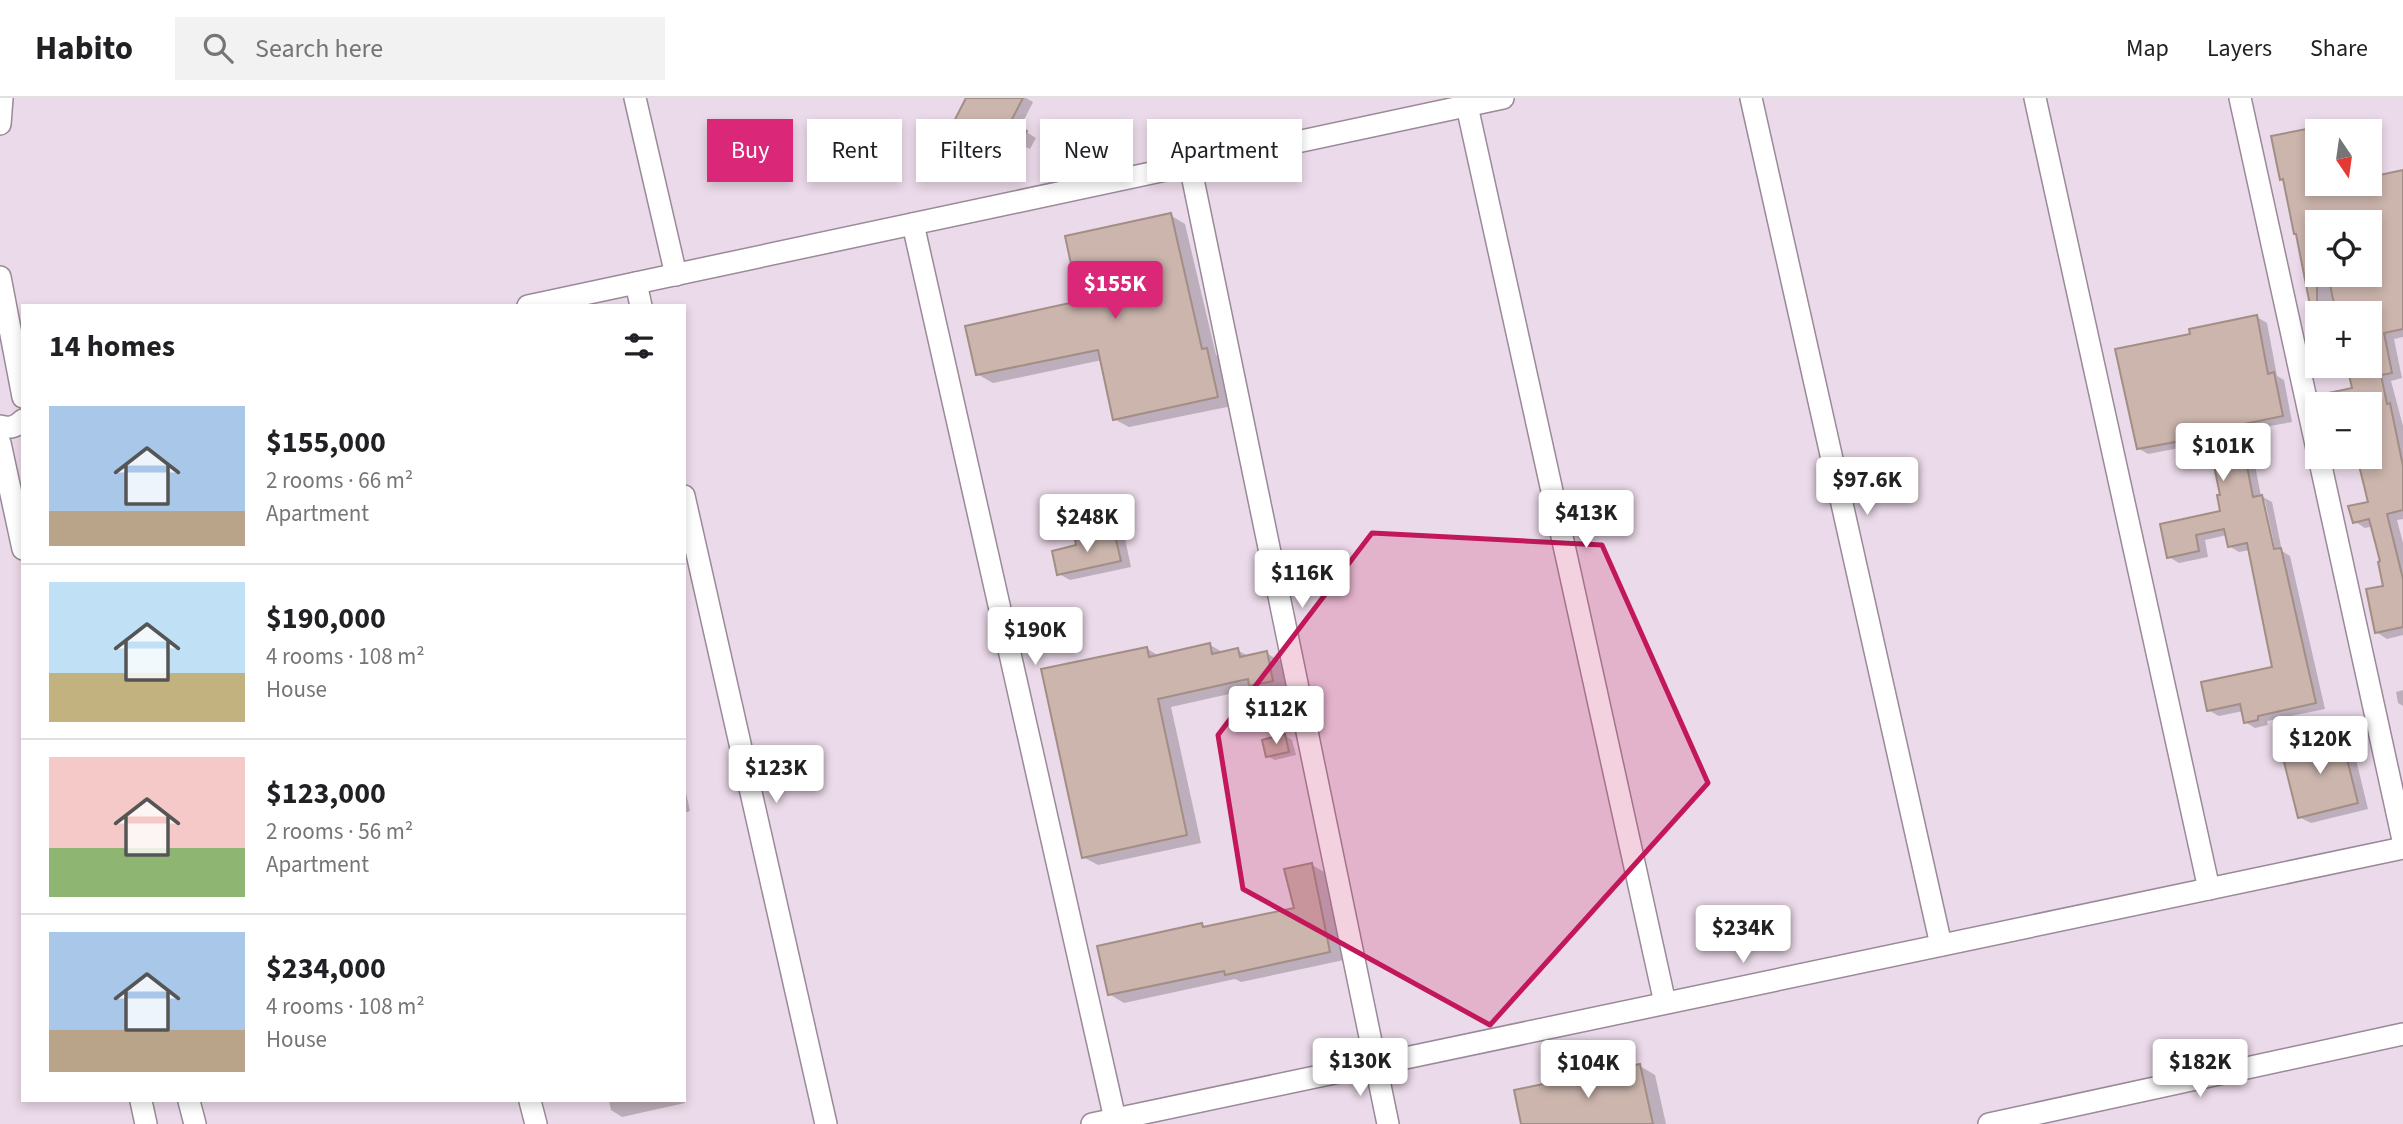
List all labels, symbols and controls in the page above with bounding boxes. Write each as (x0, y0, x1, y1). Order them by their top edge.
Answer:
search box (175, 17, 665, 80)
text: Habito (35, 25, 133, 72)
icon: search (199, 29, 237, 67)
text: Search here (255, 30, 383, 67)
text: Map (2126, 31, 2169, 66)
text: Layers (2207, 31, 2272, 66)
text: Share (2310, 31, 2368, 66)
chip: Buy (707, 119, 793, 182)
chip: Rent (807, 119, 902, 182)
chip: Filters (916, 119, 1026, 182)
chip: New (1040, 119, 1133, 182)
chip: Apartment (1147, 119, 1302, 182)
north arrow (2305, 119, 2382, 196)
map controls (2305, 119, 2382, 469)
button: locate (2305, 210, 2382, 287)
pin: $155K (1066, 262, 1164, 321)
text: $155K (1084, 267, 1146, 300)
button: + (2305, 301, 2382, 378)
text: 14 homes (49, 325, 175, 368)
icon: filters (620, 327, 658, 365)
button: − (2305, 392, 2382, 469)
text: $155,000 (266, 421, 386, 464)
pin: $101K (2174, 424, 2272, 483)
text: $101K (2192, 429, 2254, 462)
icon: home (105, 434, 189, 518)
pin: $97.6K (1810, 458, 1924, 517)
text: $97.6K (1832, 463, 1902, 496)
text: 2 rooms · 66 m² (266, 464, 413, 497)
pin: $413K (1537, 490, 1635, 550)
pin: $248K (1038, 494, 1136, 554)
text: $413K (1555, 496, 1617, 529)
text: Apartment (266, 497, 369, 530)
text: $248K (1056, 500, 1118, 533)
pin: $116K (1253, 550, 1351, 610)
text: $116K (1271, 556, 1333, 589)
text: $190,000 (266, 597, 386, 640)
pin: $190K (986, 608, 1084, 667)
icon: home (105, 610, 189, 694)
text: $190K (1004, 613, 1066, 646)
text: 4 rooms · 108 m² (266, 640, 425, 673)
text: House (266, 673, 327, 706)
pin: $112K (1227, 686, 1325, 746)
text: $112K (1245, 692, 1307, 725)
pin: $120K (2271, 716, 2369, 776)
text: $120K (2289, 722, 2351, 755)
pin: $123K (727, 746, 825, 805)
text: $123K (745, 751, 807, 784)
text: $123,000 (266, 772, 386, 815)
icon: home (105, 785, 189, 869)
text: 2 rooms · 56 m² (266, 815, 413, 848)
text: Apartment (266, 848, 369, 881)
pin: $234K (1694, 906, 1792, 965)
text: $234K (1712, 911, 1774, 944)
text: $234,000 (266, 947, 386, 990)
icon: home (105, 960, 189, 1044)
text: 4 rooms · 108 m² (266, 990, 425, 1023)
text: House (266, 1023, 327, 1056)
pin: $130K (1311, 1038, 1409, 1098)
pin: $104K (1539, 1040, 1637, 1100)
pin: $182K (2151, 1040, 2249, 1099)
text: $130K (1329, 1044, 1391, 1077)
text: $182K (2169, 1045, 2231, 1078)
text: $104K (1557, 1046, 1619, 1079)

